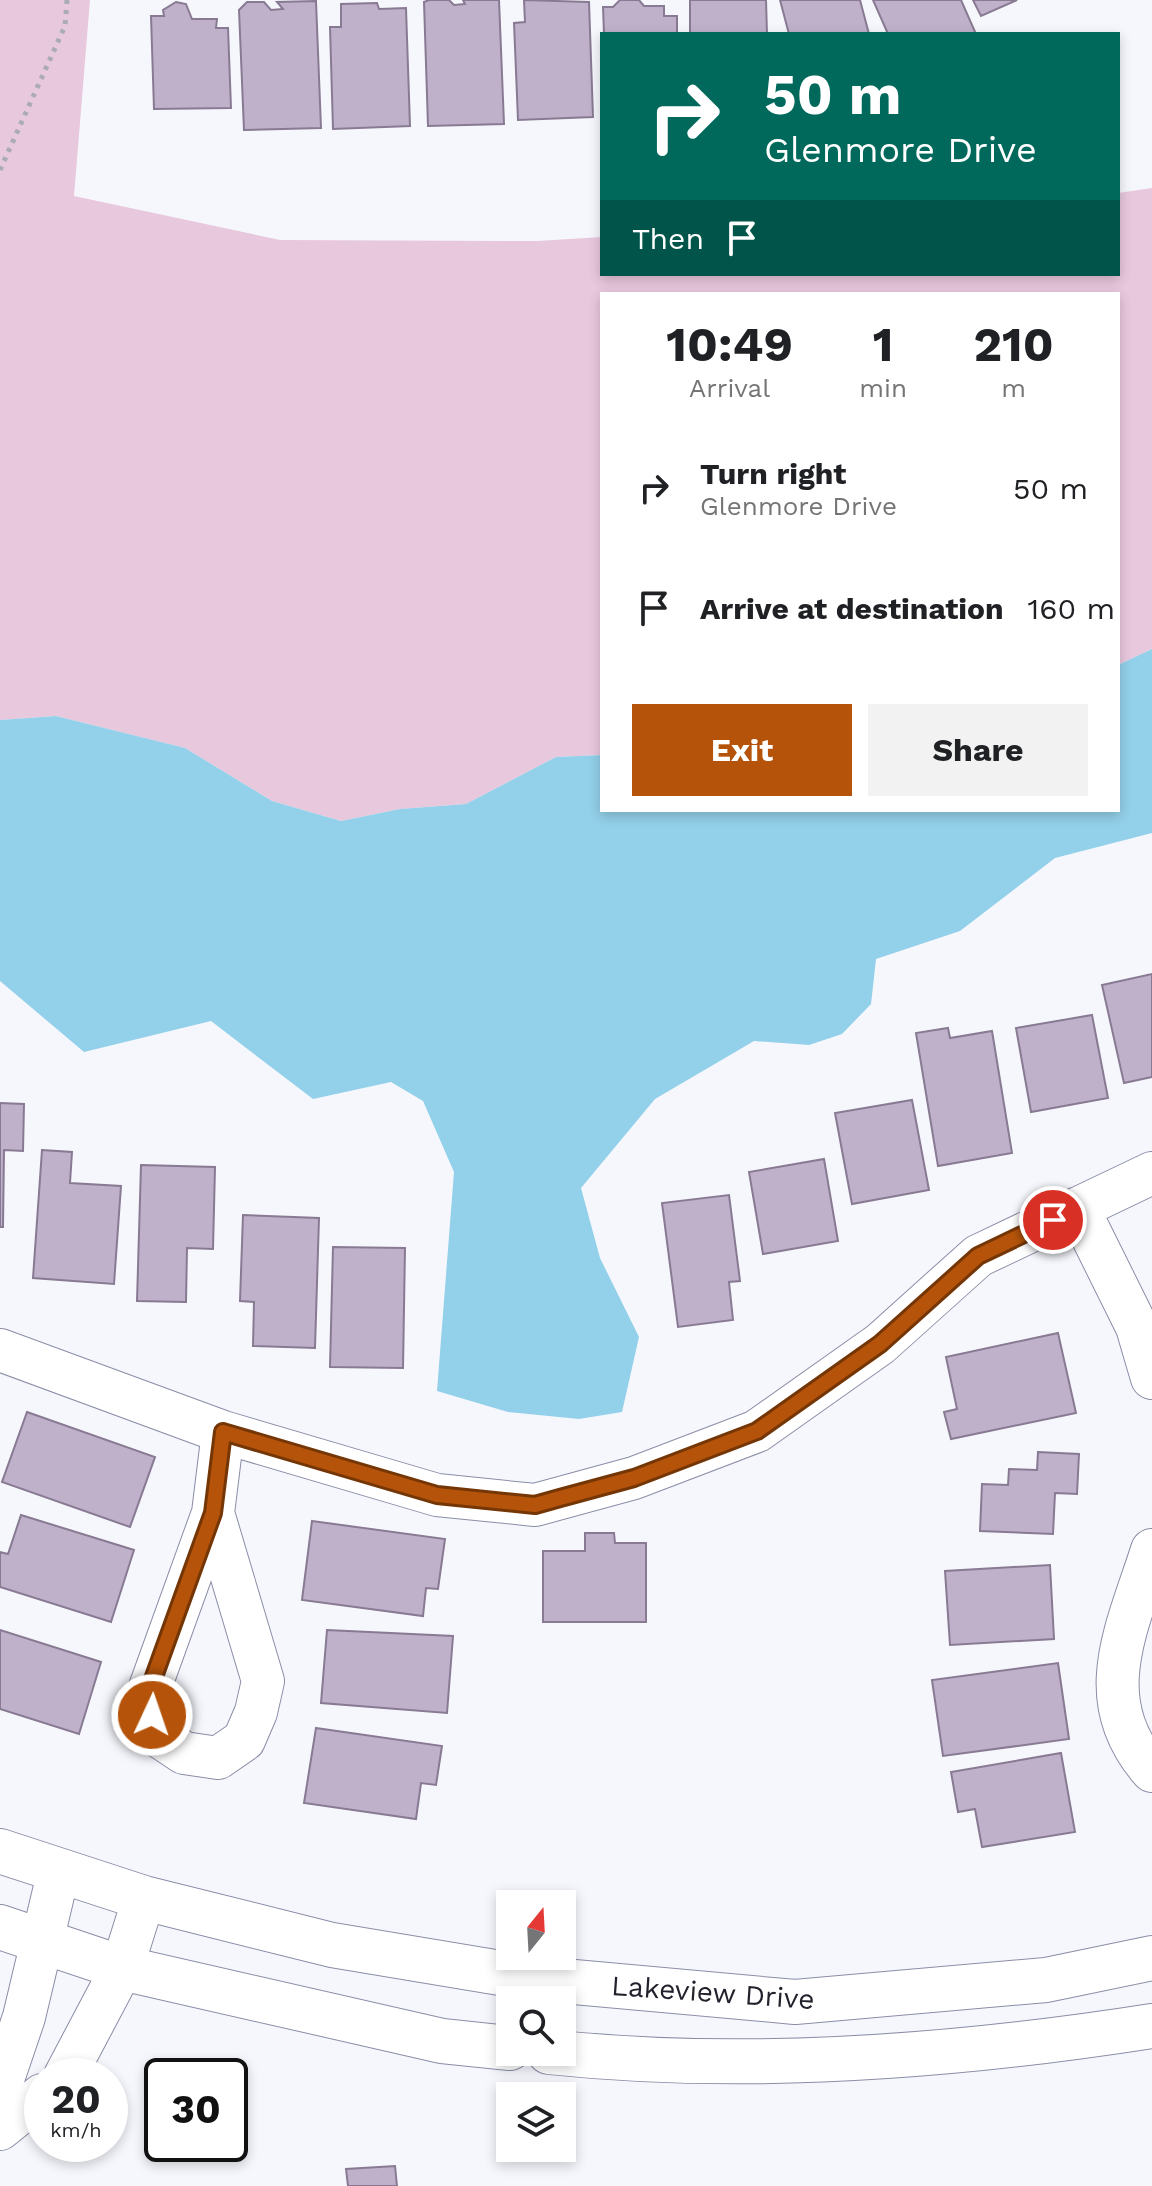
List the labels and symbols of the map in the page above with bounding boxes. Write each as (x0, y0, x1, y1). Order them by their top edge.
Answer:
pin (1019, 1186, 1087, 1254)
position arrow (110, 1673, 194, 1757)
north arrow (496, 1890, 576, 1970)
street label: Lakeview Drive (610, 1969, 816, 2016)
speed limit sign: 30 (144, 2058, 248, 2162)

